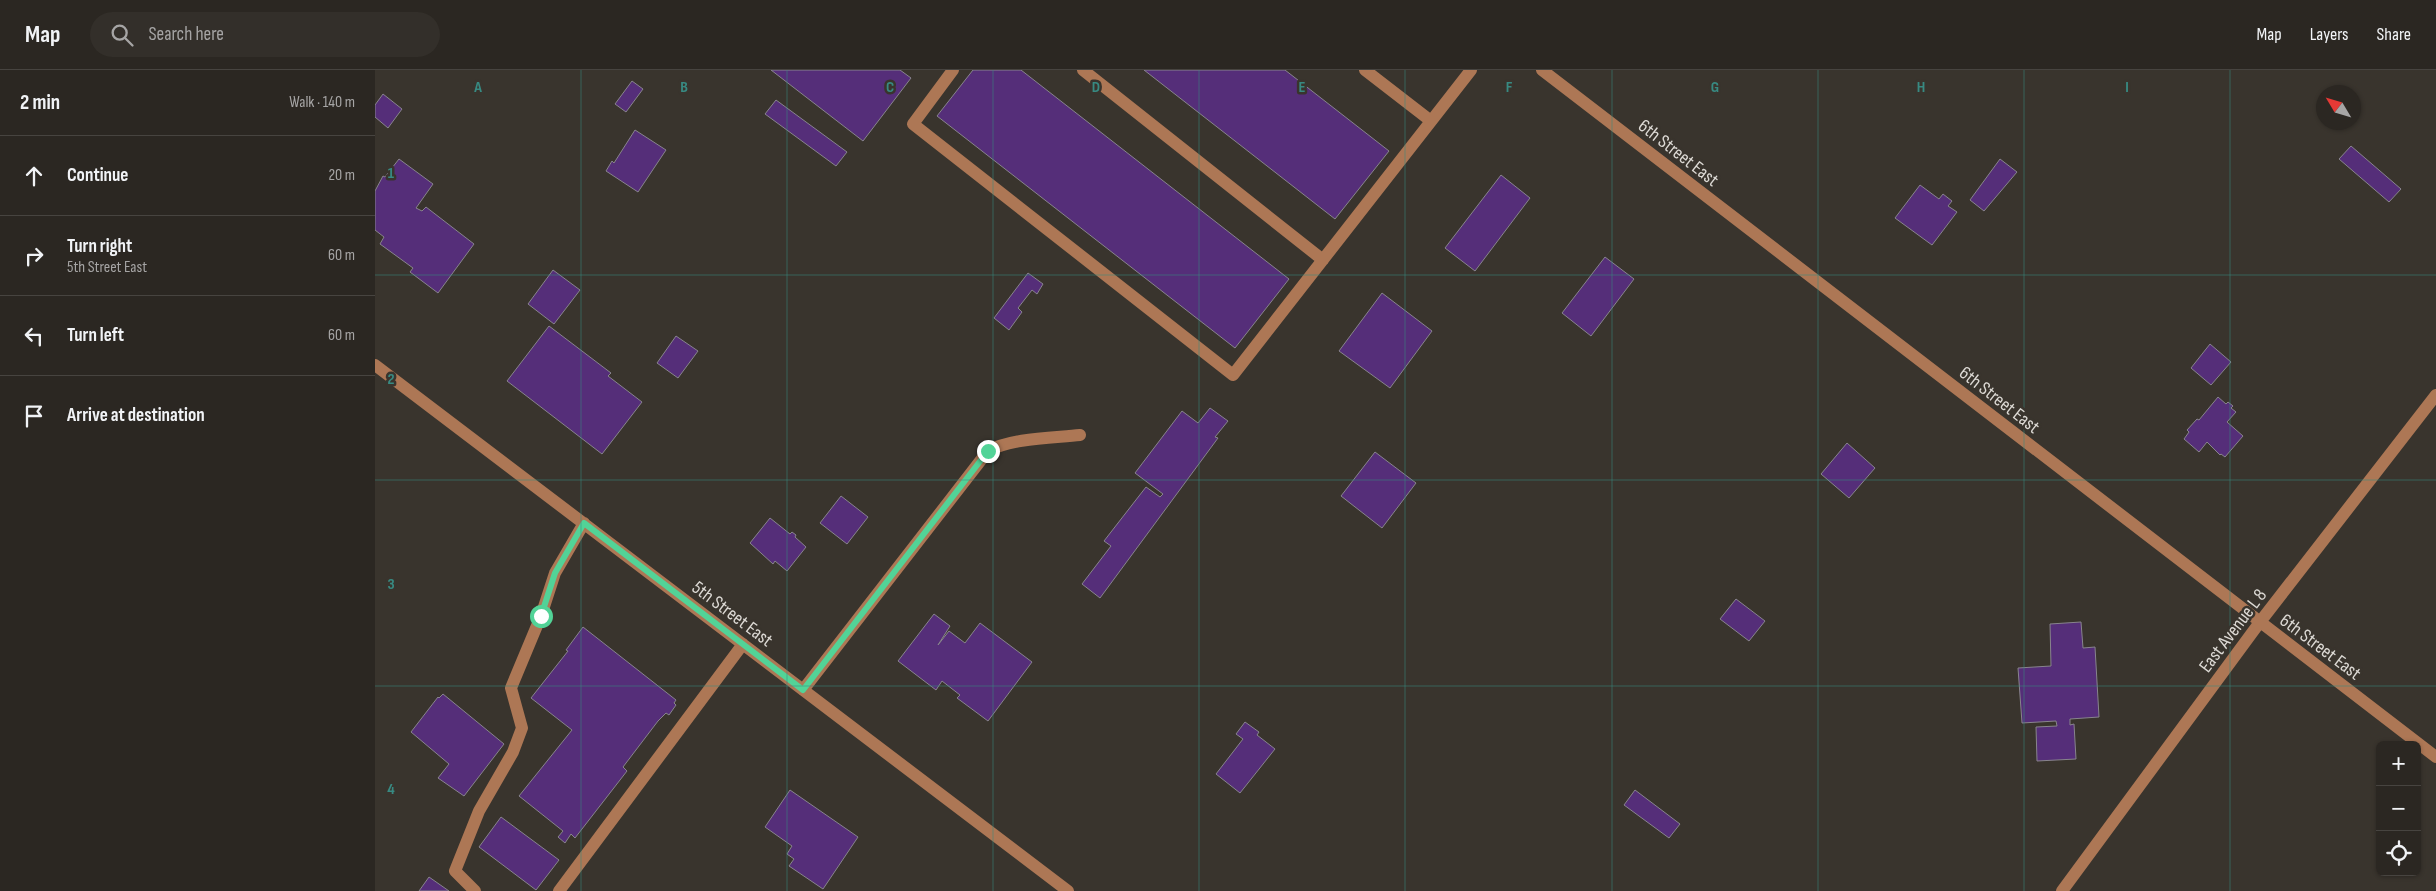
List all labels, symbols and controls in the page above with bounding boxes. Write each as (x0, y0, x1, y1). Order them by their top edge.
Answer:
search box (90, 12, 440, 57)
text: Map (25, 20, 60, 49)
icon: search (108, 21, 136, 49)
text: Search here (148, 23, 224, 46)
text: Map (2257, 24, 2282, 45)
text: Layers (2310, 24, 2349, 45)
text: Share (2377, 24, 2411, 45)
text: A (473, 78, 482, 97)
text: B (680, 78, 688, 97)
text: C (886, 78, 894, 97)
text: D (1092, 78, 1100, 97)
text: E (1299, 78, 1306, 97)
text: F (1506, 78, 1513, 97)
text: G (1711, 78, 1719, 97)
text: H (1917, 78, 1925, 97)
text: I (2125, 78, 2129, 97)
north arrow (2316, 85, 2361, 130)
text: 2 min (20, 90, 60, 115)
text: Walk · 140 m (289, 93, 355, 112)
street label: 6th Street East (1633, 115, 1723, 192)
icon: ahead (20, 162, 48, 190)
text: Continue (67, 164, 128, 187)
text: 1 (388, 164, 395, 183)
text: 20 m (328, 166, 355, 185)
text: Turn right (67, 235, 132, 258)
icon: right (20, 242, 48, 270)
text: 60 m (328, 246, 355, 265)
text: 5th Street East (67, 258, 147, 277)
icon: left (20, 322, 48, 350)
text: Turn left (67, 324, 124, 347)
text: 60 m (328, 326, 355, 345)
street label: 6th Street East (1954, 362, 2044, 439)
text: 2 (387, 370, 395, 389)
icon: arrive (20, 402, 48, 430)
text: Arrive at destination (67, 404, 205, 427)
route end (977, 440, 1000, 463)
text: 3 (387, 575, 395, 594)
street label: 5th Street East (687, 576, 777, 652)
street label: East Avenue L 8 (2194, 585, 2272, 677)
route start (530, 605, 553, 628)
street label: 6th Street East (2275, 609, 2365, 685)
map controls (2376, 741, 2421, 876)
button: + (2376, 741, 2421, 786)
text: 4 (387, 780, 395, 799)
button: − (2376, 786, 2421, 831)
button: locate (2376, 831, 2421, 876)

